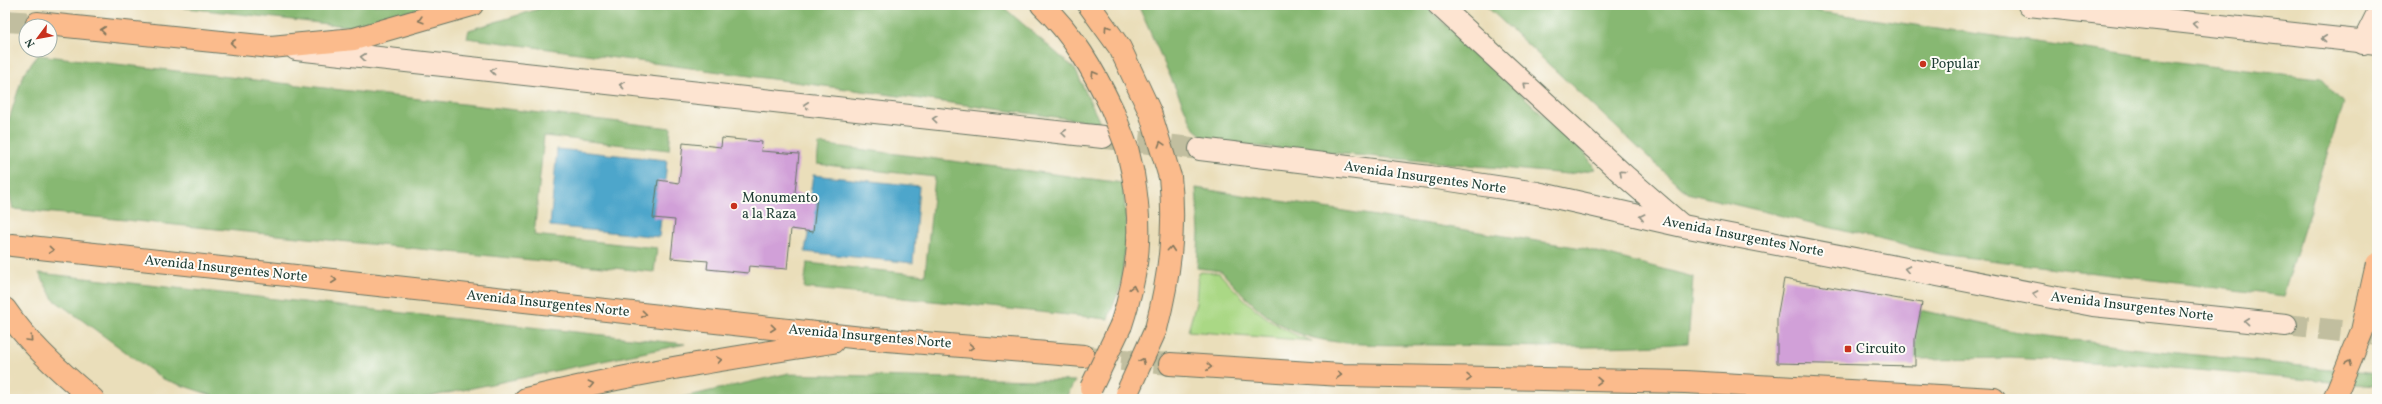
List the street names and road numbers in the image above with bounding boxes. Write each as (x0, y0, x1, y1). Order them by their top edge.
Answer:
street label: Avenida Insurgentes Norte (1343, 157, 1508, 199)
street label: Avenida Insurgentes Norte (1661, 212, 1825, 262)
street label: Avenida Insurgentes Norte (144, 251, 309, 287)
street label: Avenida Insurgentes Norte (466, 286, 631, 322)
street label: Avenida Insurgentes Norte (2050, 288, 2215, 326)
street label: Avenida Insurgentes Norte (788, 320, 953, 354)

